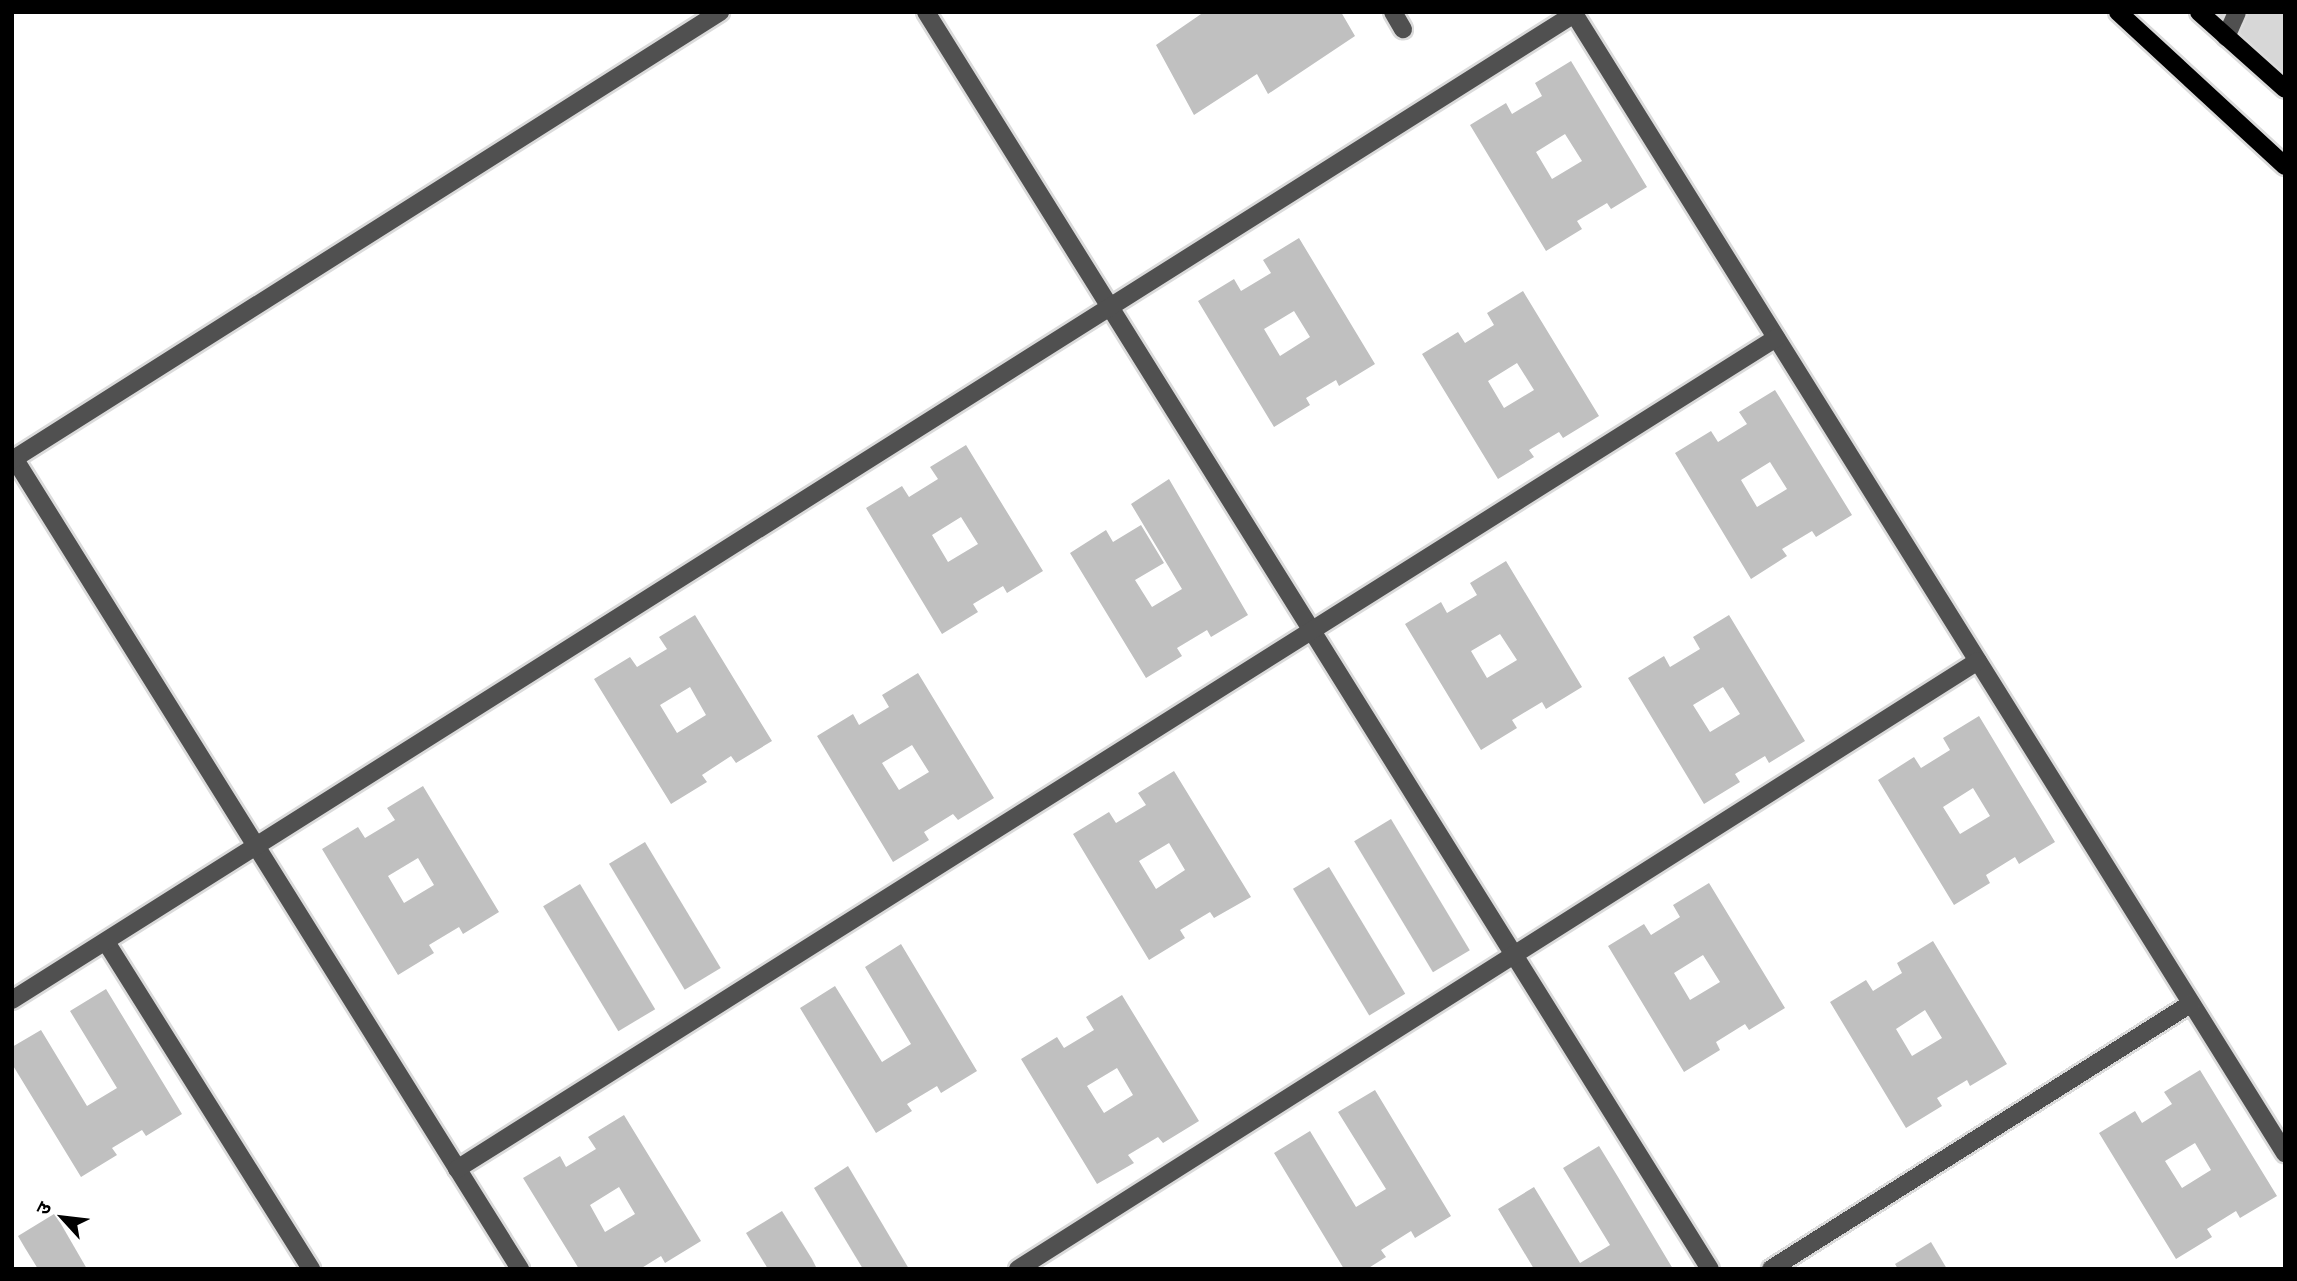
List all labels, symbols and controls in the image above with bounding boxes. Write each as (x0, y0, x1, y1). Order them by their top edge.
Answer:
north arrow (28, 1183, 98, 1253)
text: उ (30, 1198, 58, 1219)

